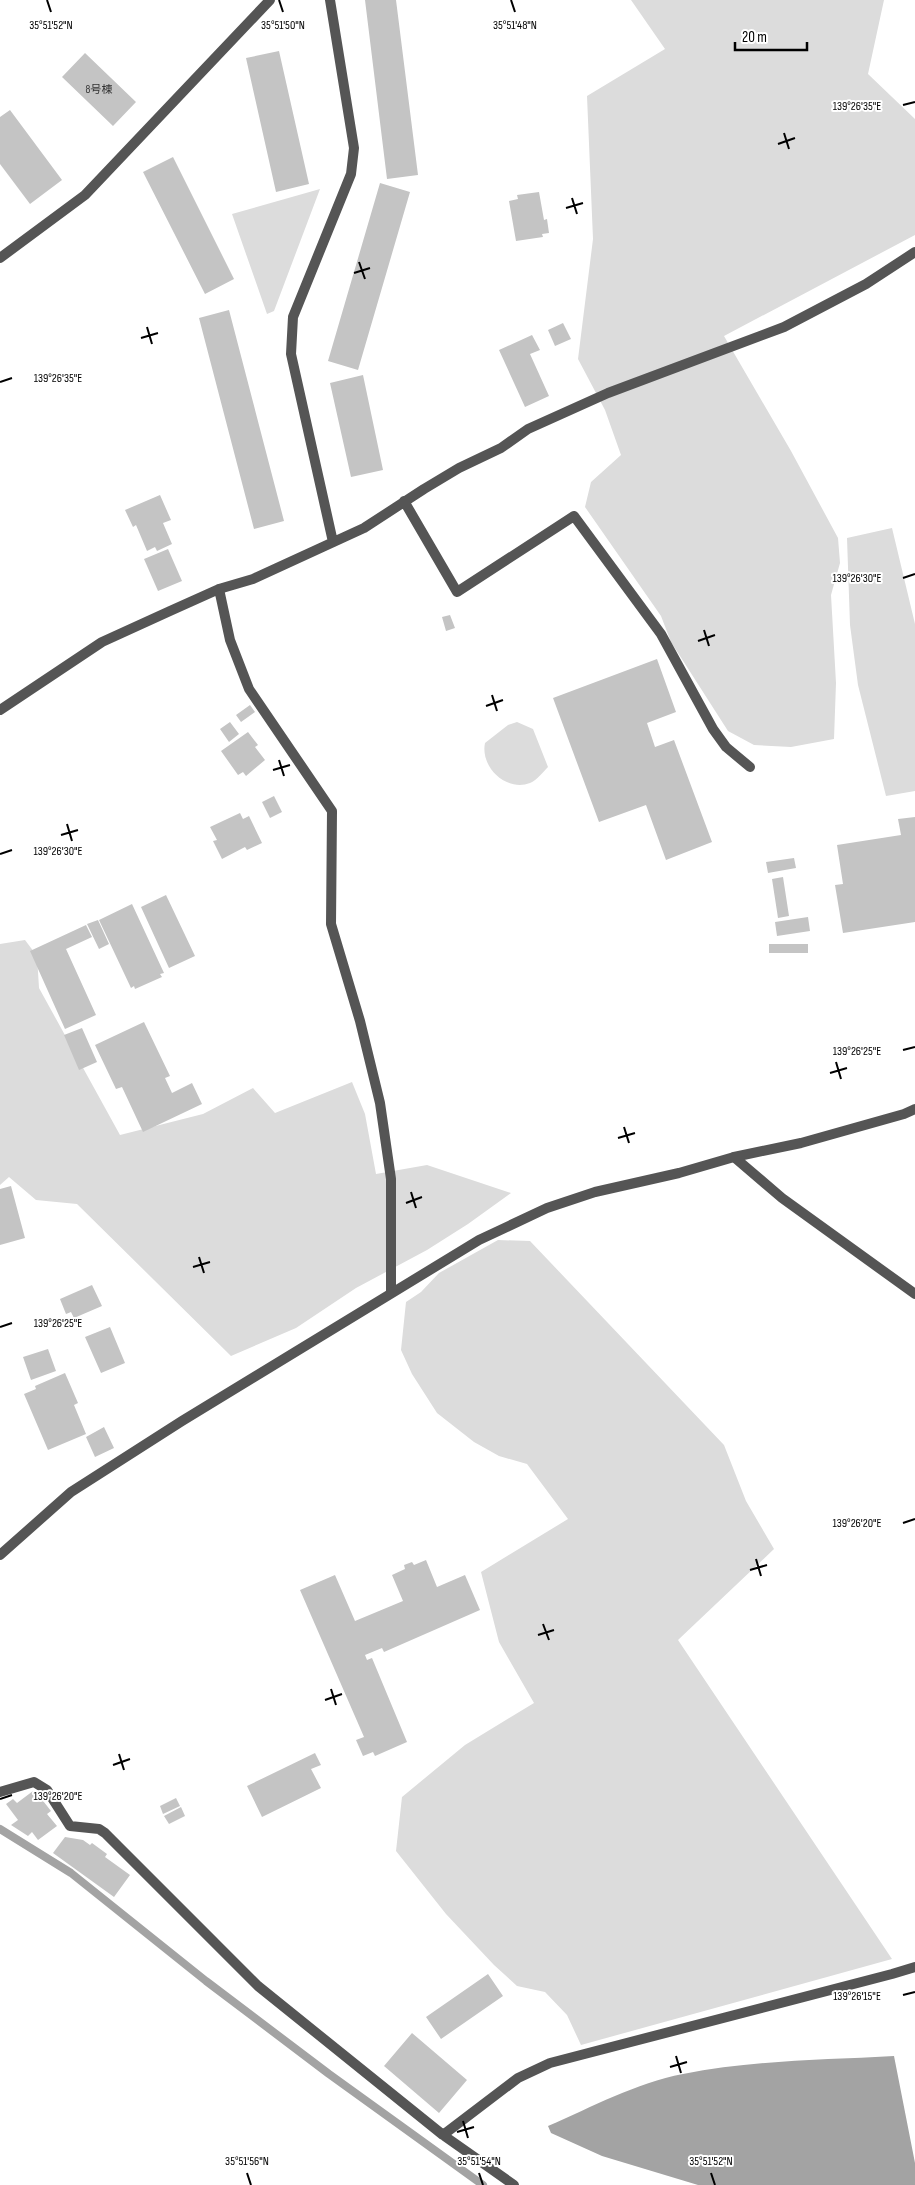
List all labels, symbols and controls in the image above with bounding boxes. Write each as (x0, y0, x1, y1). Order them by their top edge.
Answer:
text: 35°51'52"N (29, 18, 73, 33)
text: 35°51'50"N (261, 18, 305, 33)
text: 35°51'48"N (493, 18, 537, 33)
scale bar (735, 20, 808, 52)
text: 20 m (742, 28, 767, 47)
house number: 8号棟 (86, 83, 112, 96)
text: 139°26'35"E (833, 99, 881, 114)
text: 139°26'35"E (34, 371, 82, 386)
text: 139°26'30"E (832, 571, 882, 586)
text: 139°26'30"E (33, 844, 83, 859)
text: 139°26'25"E (833, 1044, 881, 1059)
text: 139°26'25"E (34, 1316, 82, 1331)
text: 139°26'20"E (833, 1516, 882, 1531)
text: 139°26'20"E (34, 1789, 83, 1804)
text: 139°26'15"E (833, 1989, 881, 2004)
text: 35°51'56"N (225, 2154, 269, 2169)
text: 35°51'54"N (457, 2154, 501, 2169)
text: 35°51'52"N (689, 2154, 733, 2169)

